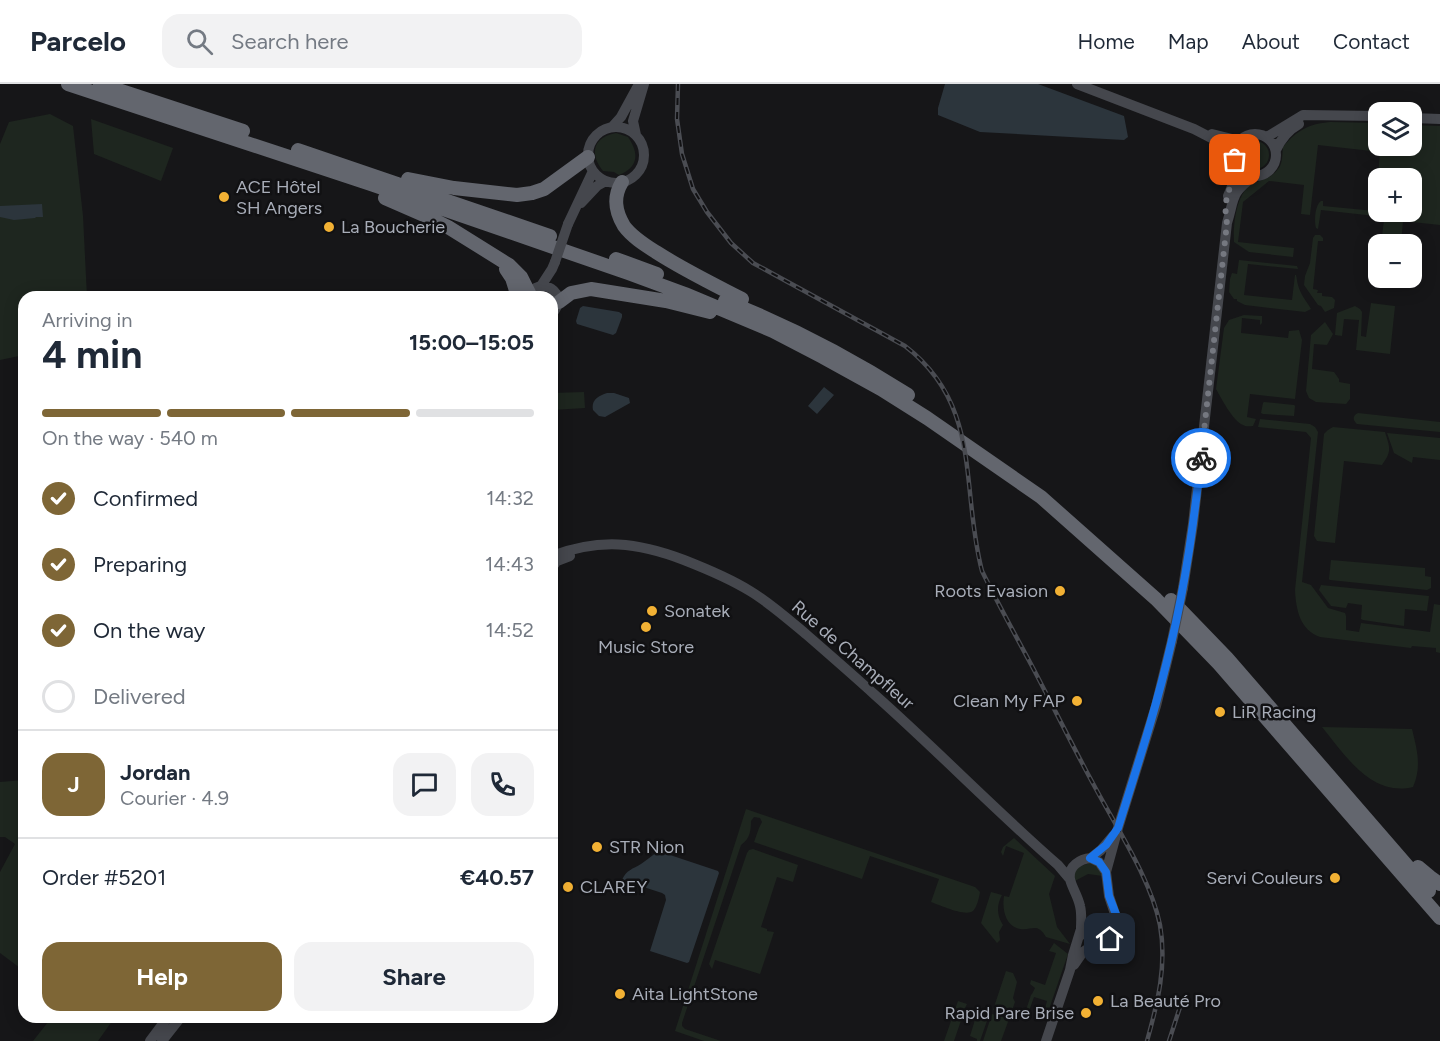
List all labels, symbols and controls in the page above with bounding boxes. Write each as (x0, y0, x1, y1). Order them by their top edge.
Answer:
search box (162, 14, 582, 68)
text: Parcelo (30, 24, 126, 58)
icon: search (183, 25, 216, 58)
text: Search here (231, 28, 349, 55)
text: Home (1078, 29, 1135, 54)
text: Map (1168, 29, 1209, 54)
text: About (1242, 29, 1300, 54)
text: Contact (1333, 29, 1410, 54)
map controls (1368, 102, 1422, 288)
button: layers (1368, 102, 1422, 156)
pin (1209, 134, 1260, 185)
icon: bag (1218, 143, 1251, 176)
button: + (1368, 168, 1422, 222)
place label: ACE Hôtel SH Angers (236, 176, 322, 219)
marker: ACE Hôtel SH Angers (217, 190, 231, 204)
place label: La Boucherie (341, 216, 445, 238)
marker: La Boucherie (322, 220, 336, 234)
button: − (1368, 234, 1422, 288)
text: Arriving in (42, 308, 132, 332)
text: 15:00–15:05 (409, 329, 534, 356)
text: 4 min (42, 331, 142, 378)
text: On the way · 540 m (42, 426, 218, 450)
courier (1171, 428, 1231, 488)
icon: bike (1185, 442, 1218, 475)
icon: check (42, 482, 75, 515)
text: Confirmed (93, 485, 198, 512)
text: 14:32 (486, 486, 534, 510)
icon: check (42, 548, 75, 581)
text: Preparing (93, 551, 187, 578)
text: 14:43 (485, 552, 534, 576)
place label: Roots Evasion (934, 580, 1048, 602)
marker: Roots Evasion (1053, 584, 1067, 598)
street label: Rue de Champfleur (787, 596, 919, 714)
place label: Sonatek (664, 600, 730, 622)
marker: Sonatek (645, 604, 659, 618)
icon: check (42, 614, 75, 647)
text: On the way (93, 617, 205, 644)
text: 14:52 (486, 618, 534, 642)
marker: Music Store (639, 620, 653, 634)
place label: Music Store (598, 636, 694, 658)
text: Delivered (93, 683, 186, 710)
place label: Clean My FAP (953, 690, 1065, 712)
marker: Clean My FAP (1070, 694, 1084, 708)
place label: LiR Racing (1232, 701, 1316, 723)
marker: LiR Racing (1213, 705, 1227, 719)
button: chat (393, 753, 456, 816)
button: phone (471, 753, 534, 816)
text: Jordan (120, 759, 191, 786)
text: J (67, 771, 80, 798)
text: Courier · 4.9 (120, 786, 229, 810)
place label: STR Nion (609, 836, 684, 858)
marker: STR Nion (590, 840, 604, 854)
text: Order #5201 (42, 864, 166, 891)
text: €40.57 (460, 864, 534, 891)
place label: Servi Couleurs (1206, 867, 1323, 889)
marker: Servi Couleurs (1328, 871, 1342, 885)
place label: CLAREY (580, 876, 647, 898)
marker: CLAREY (561, 880, 575, 894)
pin (1084, 913, 1135, 964)
icon: home (1093, 922, 1126, 955)
button: Help (42, 942, 282, 1011)
button: Share (294, 942, 534, 1011)
place label: Aita LightStone (632, 983, 758, 1005)
marker: Aita LightStone (613, 987, 627, 1001)
place label: La Beauté Pro (1110, 990, 1221, 1012)
marker: La Beauté Pro (1091, 994, 1105, 1008)
place label: Rapid Pare Brise (944, 1002, 1074, 1024)
marker: Rapid Pare Brise (1079, 1006, 1093, 1020)

